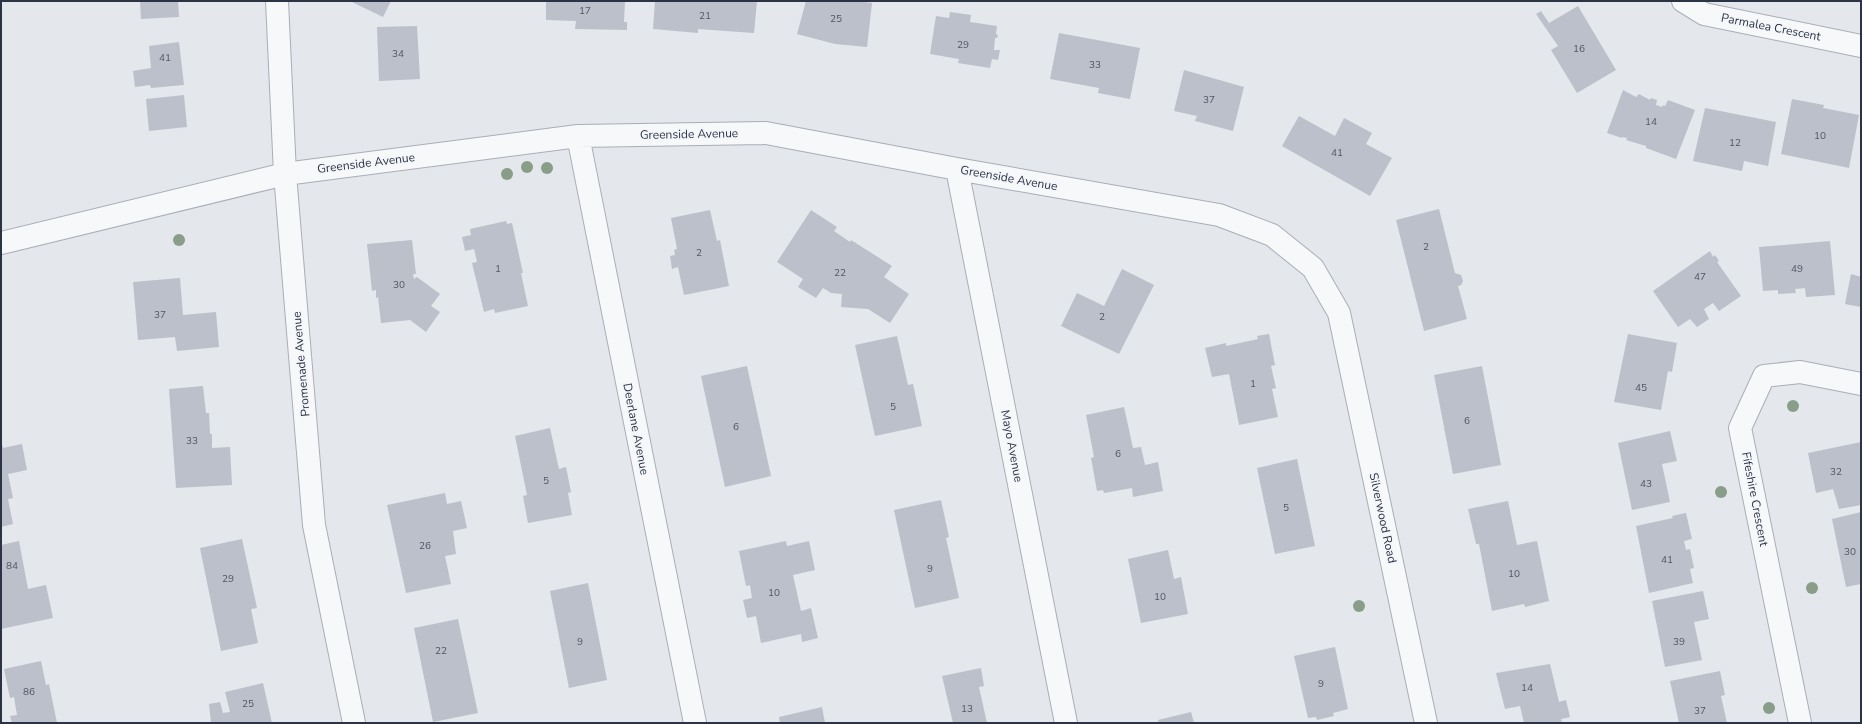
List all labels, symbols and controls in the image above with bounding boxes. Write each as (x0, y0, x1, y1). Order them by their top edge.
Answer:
house number: 17 (579, 4, 591, 18)
house number: 21 (699, 9, 711, 23)
street label: Parmalea Crescent (1720, 9, 1823, 45)
house number: 25 (830, 12, 842, 26)
house number: 29 (957, 38, 969, 52)
house number: 16 (1573, 42, 1585, 56)
house number: 34 (392, 47, 404, 61)
house number: 41 (159, 51, 171, 65)
house number: 33 (1089, 58, 1101, 72)
house number: 37 (1203, 93, 1215, 107)
house number: 14 (1645, 115, 1657, 129)
street label: Greenside Avenue (640, 125, 738, 143)
house number: 10 (1814, 129, 1826, 143)
house number: 12 (1729, 136, 1741, 150)
house number: 41 (1331, 146, 1343, 160)
street label: Greenside Avenue (316, 149, 416, 177)
street label: Greenside Avenue (959, 162, 1059, 194)
house number: 2 (1423, 240, 1429, 254)
house number: 2 (696, 246, 702, 260)
house number: 1 (495, 262, 501, 276)
house number: 49 (1791, 262, 1803, 276)
house number: 22 (834, 266, 846, 280)
house number: 47 (1694, 270, 1706, 284)
house number: 30 (393, 278, 405, 292)
house number: 37 (154, 308, 166, 322)
house number: 2 (1099, 310, 1105, 324)
street label: Promenade Avenue (288, 311, 314, 417)
house number: 1 (1250, 377, 1256, 391)
house number: 45 (1635, 381, 1647, 395)
street label: Deerlane Avenue (619, 382, 653, 476)
house number: 5 (890, 400, 896, 414)
street label: Mayo Avenue (997, 409, 1027, 483)
house number: 6 (1464, 414, 1470, 428)
house number: 6 (733, 420, 739, 434)
house number: 33 (186, 434, 198, 448)
house number: 6 (1115, 447, 1121, 461)
street label: Fifeshire Crescent (1738, 450, 1772, 548)
house number: 32 (1830, 465, 1842, 479)
street label: Silverwood Road (1366, 471, 1400, 565)
house number: 5 (543, 474, 549, 488)
house number: 43 (1640, 477, 1652, 491)
house number: 5 (1283, 501, 1289, 515)
house number: 26 (419, 539, 431, 553)
house number: 30 (1844, 545, 1856, 559)
house number: 41 (1661, 553, 1673, 567)
house number: 84 (6, 559, 18, 573)
house number: 9 (927, 562, 933, 576)
house number: 10 (1508, 567, 1520, 581)
house number: 29 (222, 572, 234, 586)
house number: 10 (768, 586, 780, 600)
house number: 10 (1154, 590, 1166, 604)
house number: 9 (577, 635, 583, 649)
house number: 39 (1673, 635, 1685, 649)
house number: 22 (435, 644, 447, 658)
house number: 9 (1318, 677, 1324, 691)
house number: 14 (1521, 681, 1533, 695)
house number: 86 (23, 685, 35, 699)
house number: 25 (242, 697, 254, 711)
house number: 13 (961, 702, 973, 716)
house number: 37 (1694, 704, 1706, 718)

